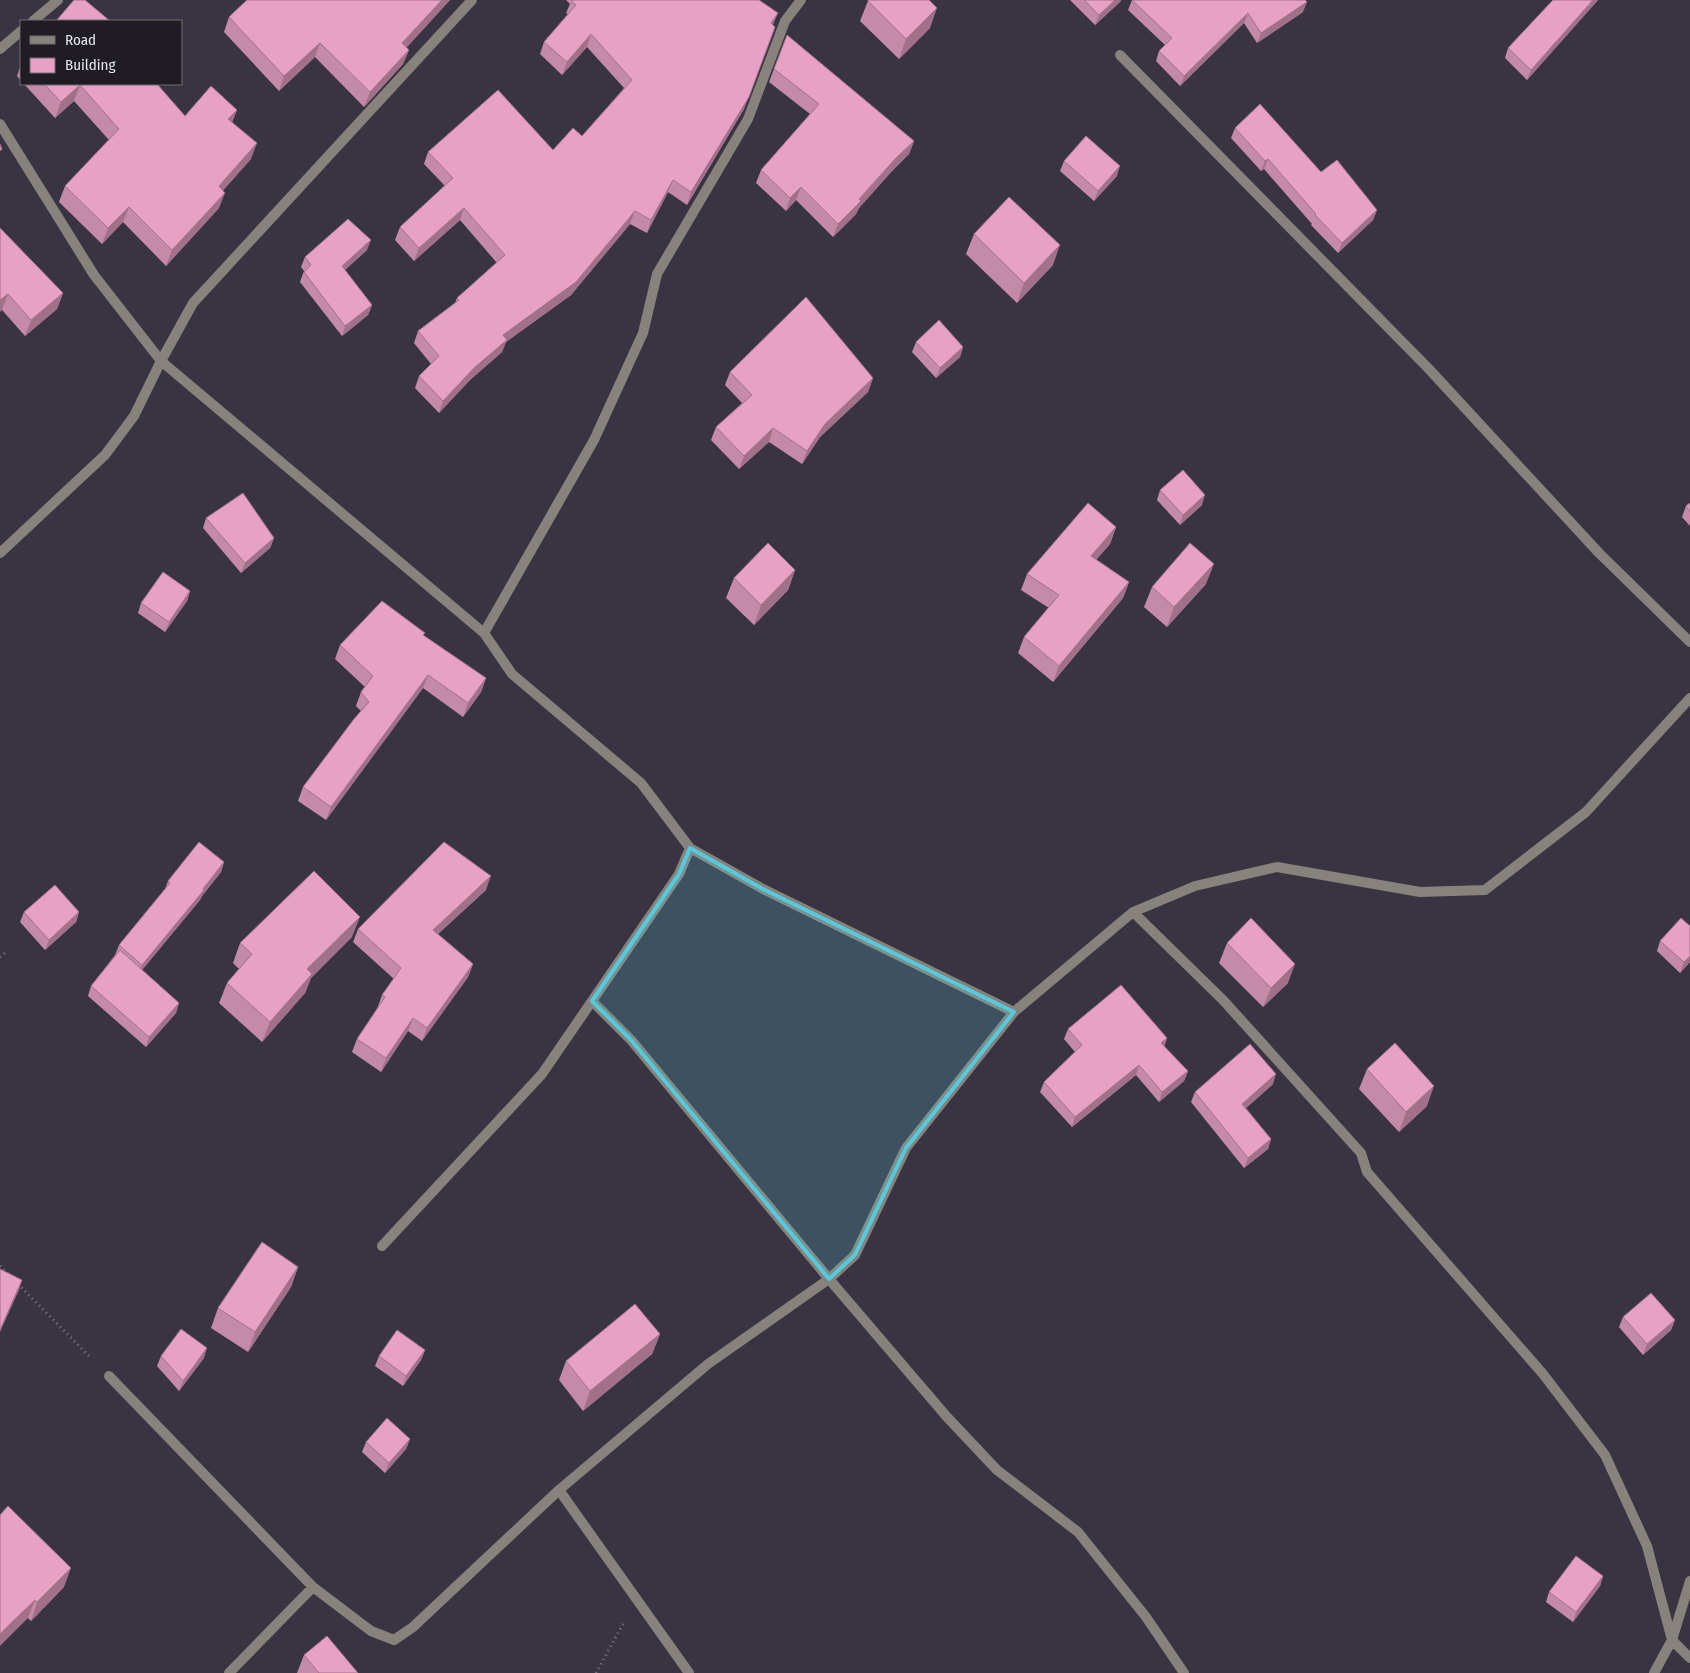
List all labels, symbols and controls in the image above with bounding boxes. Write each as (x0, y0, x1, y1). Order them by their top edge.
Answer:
legend (20, 20, 182, 85)
text: Road (65, 31, 96, 49)
text: Building (65, 56, 116, 74)

